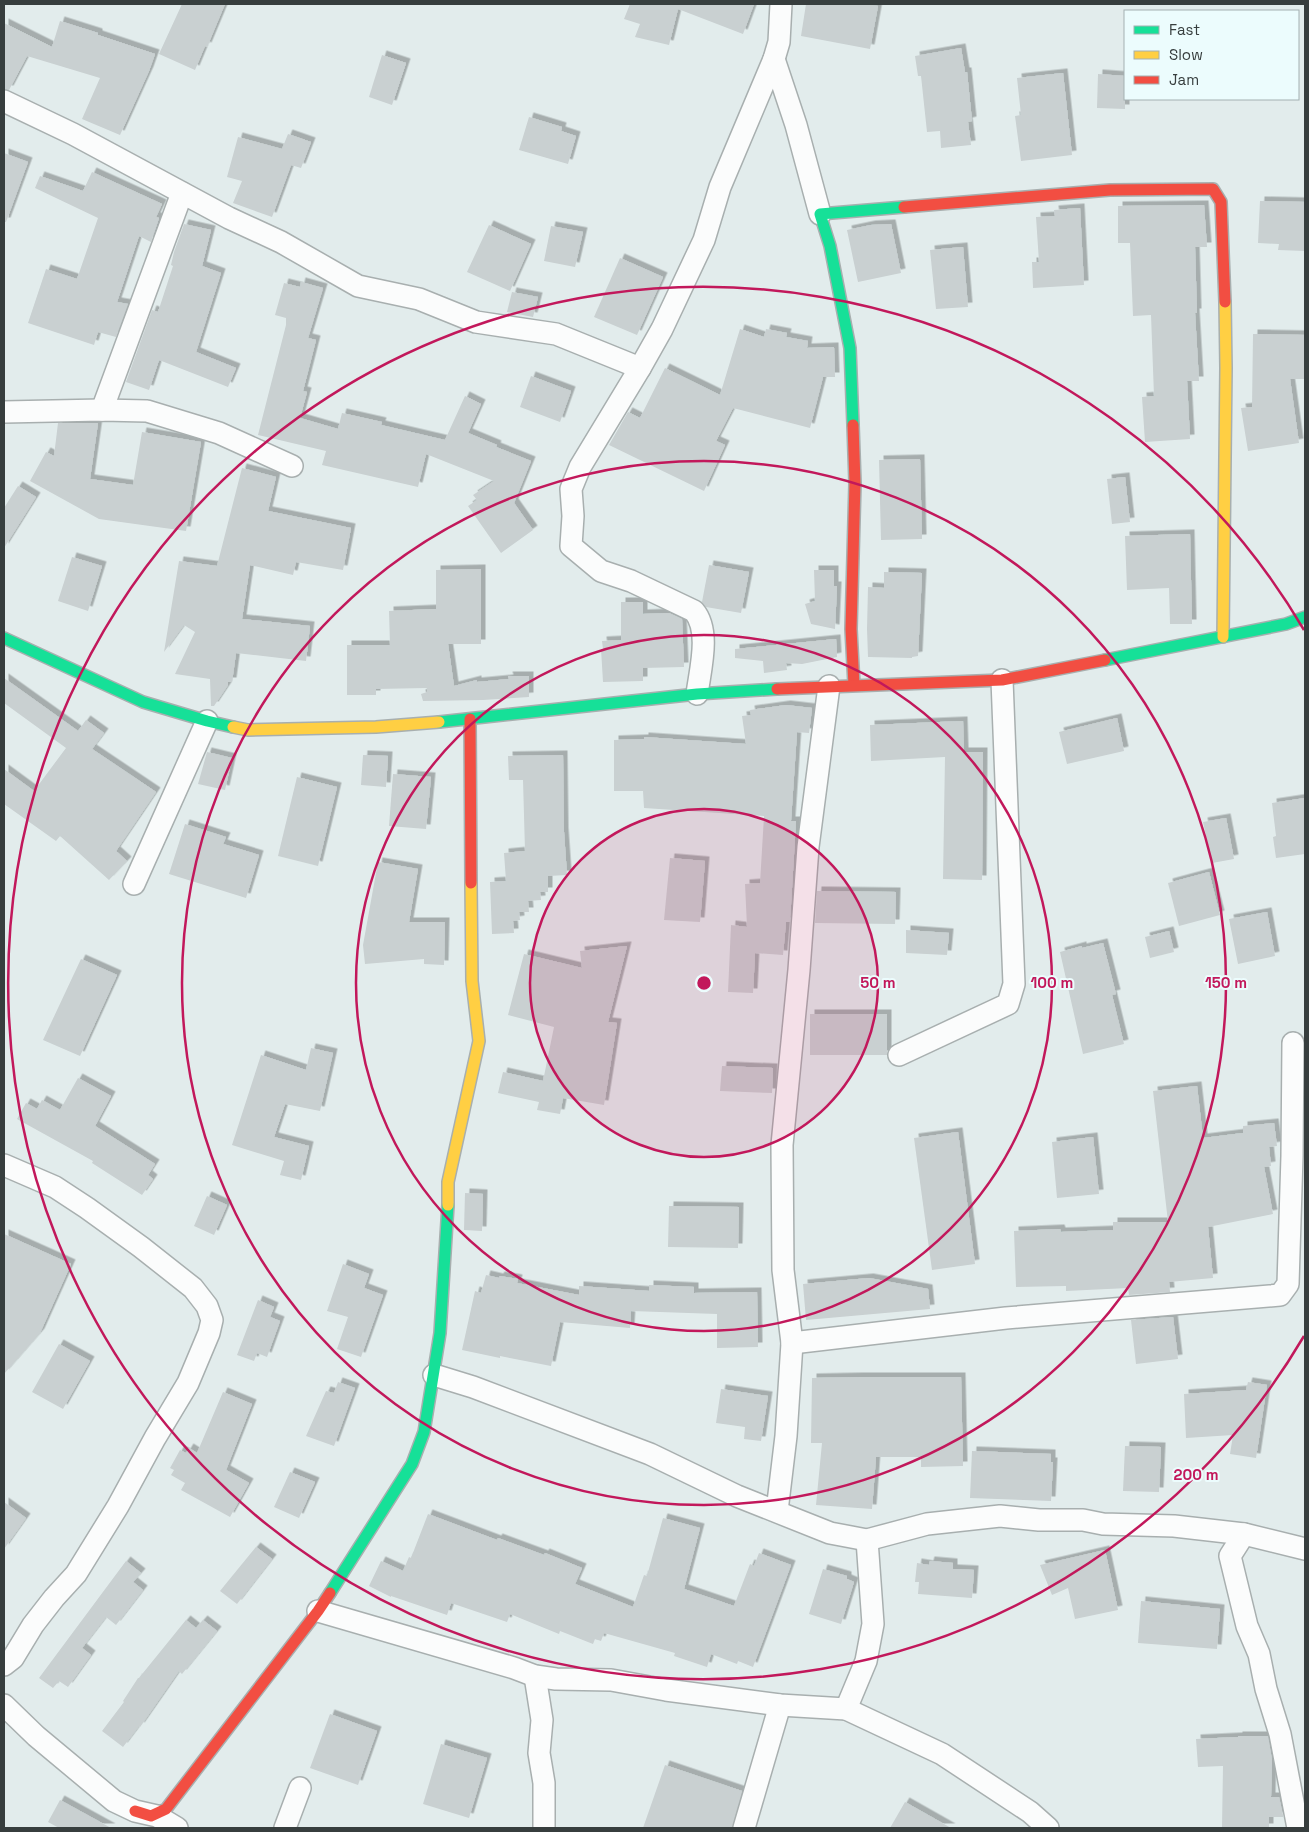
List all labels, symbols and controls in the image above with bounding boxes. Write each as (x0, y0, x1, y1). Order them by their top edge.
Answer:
legend (1124, 10, 1299, 100)
text: Fast (1169, 20, 1200, 39)
text: Slow (1169, 45, 1203, 64)
text: Jam (1169, 70, 1199, 89)
text: 50 m (860, 973, 896, 992)
text: 100 m (1031, 973, 1073, 992)
text: 150 m (1205, 973, 1247, 992)
centre of rings (695, 974, 713, 992)
text: 200 m (1174, 1465, 1218, 1484)

